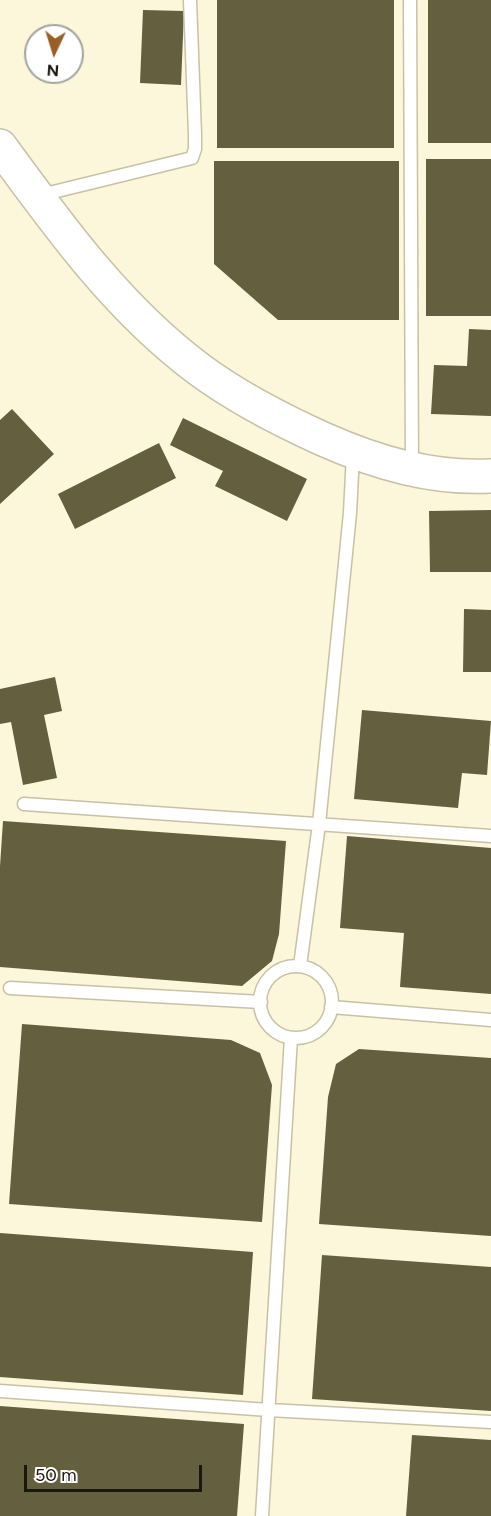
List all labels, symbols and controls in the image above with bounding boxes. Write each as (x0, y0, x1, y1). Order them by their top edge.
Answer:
north arrow (24, 24, 84, 84)
text: N (46, 61, 60, 80)
scale bar (27, 1453, 206, 1491)
text: 50 m (35, 1464, 77, 1486)

